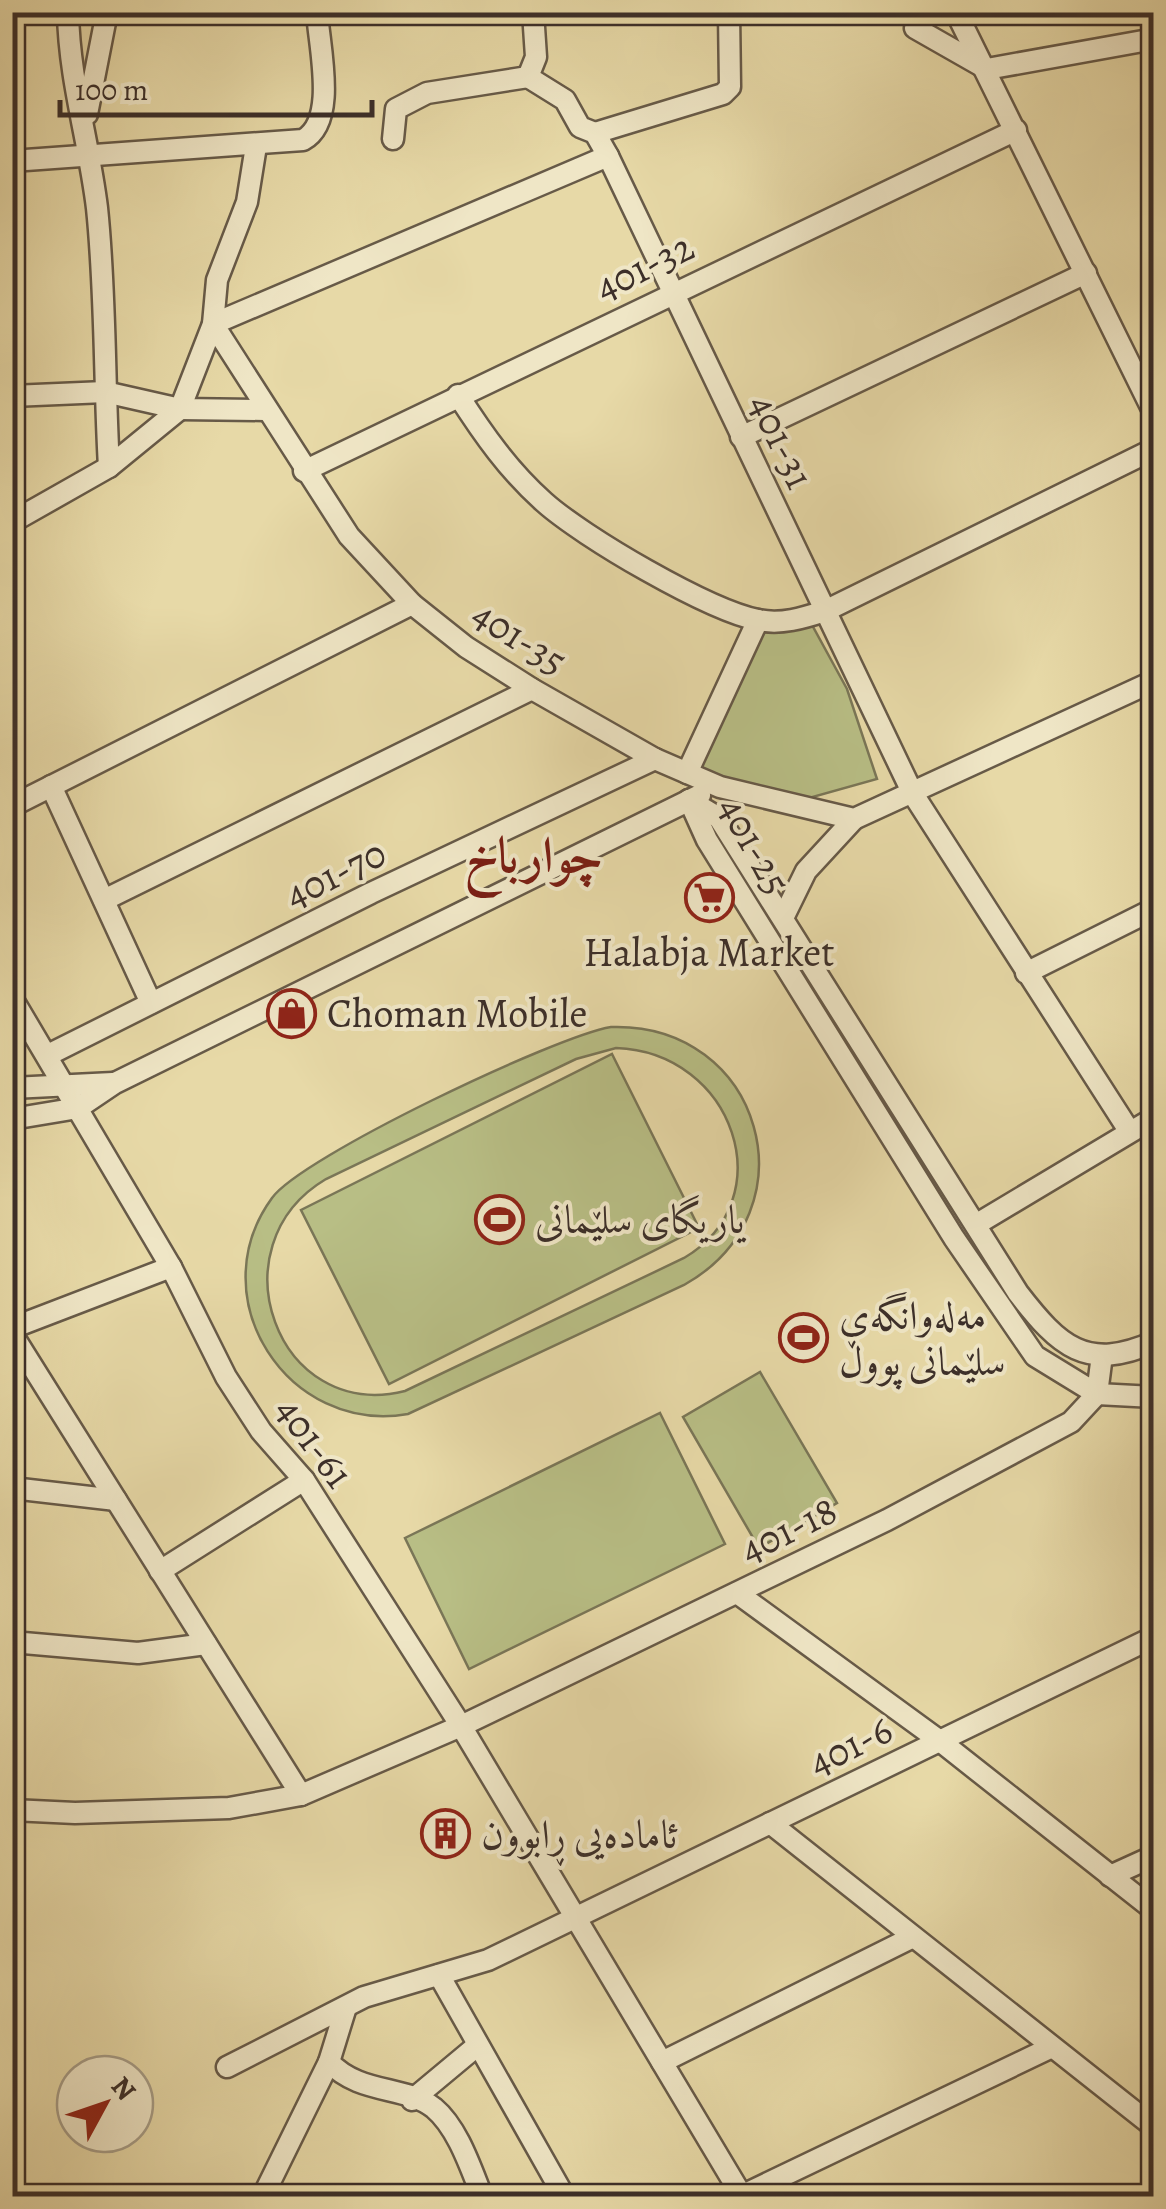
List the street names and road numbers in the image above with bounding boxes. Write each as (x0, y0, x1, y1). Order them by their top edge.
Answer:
street label: 401-32 (585, 219, 703, 314)
street label: 401-31 (736, 385, 827, 498)
street label: 401-35 (462, 587, 578, 688)
street label: 401-25 (705, 786, 804, 904)
street label: 401-70 (275, 825, 395, 921)
street label: 401-61 (263, 1385, 366, 1499)
street label: 401-18 (731, 1483, 846, 1576)
street label: 401-6 (799, 1702, 901, 1789)

